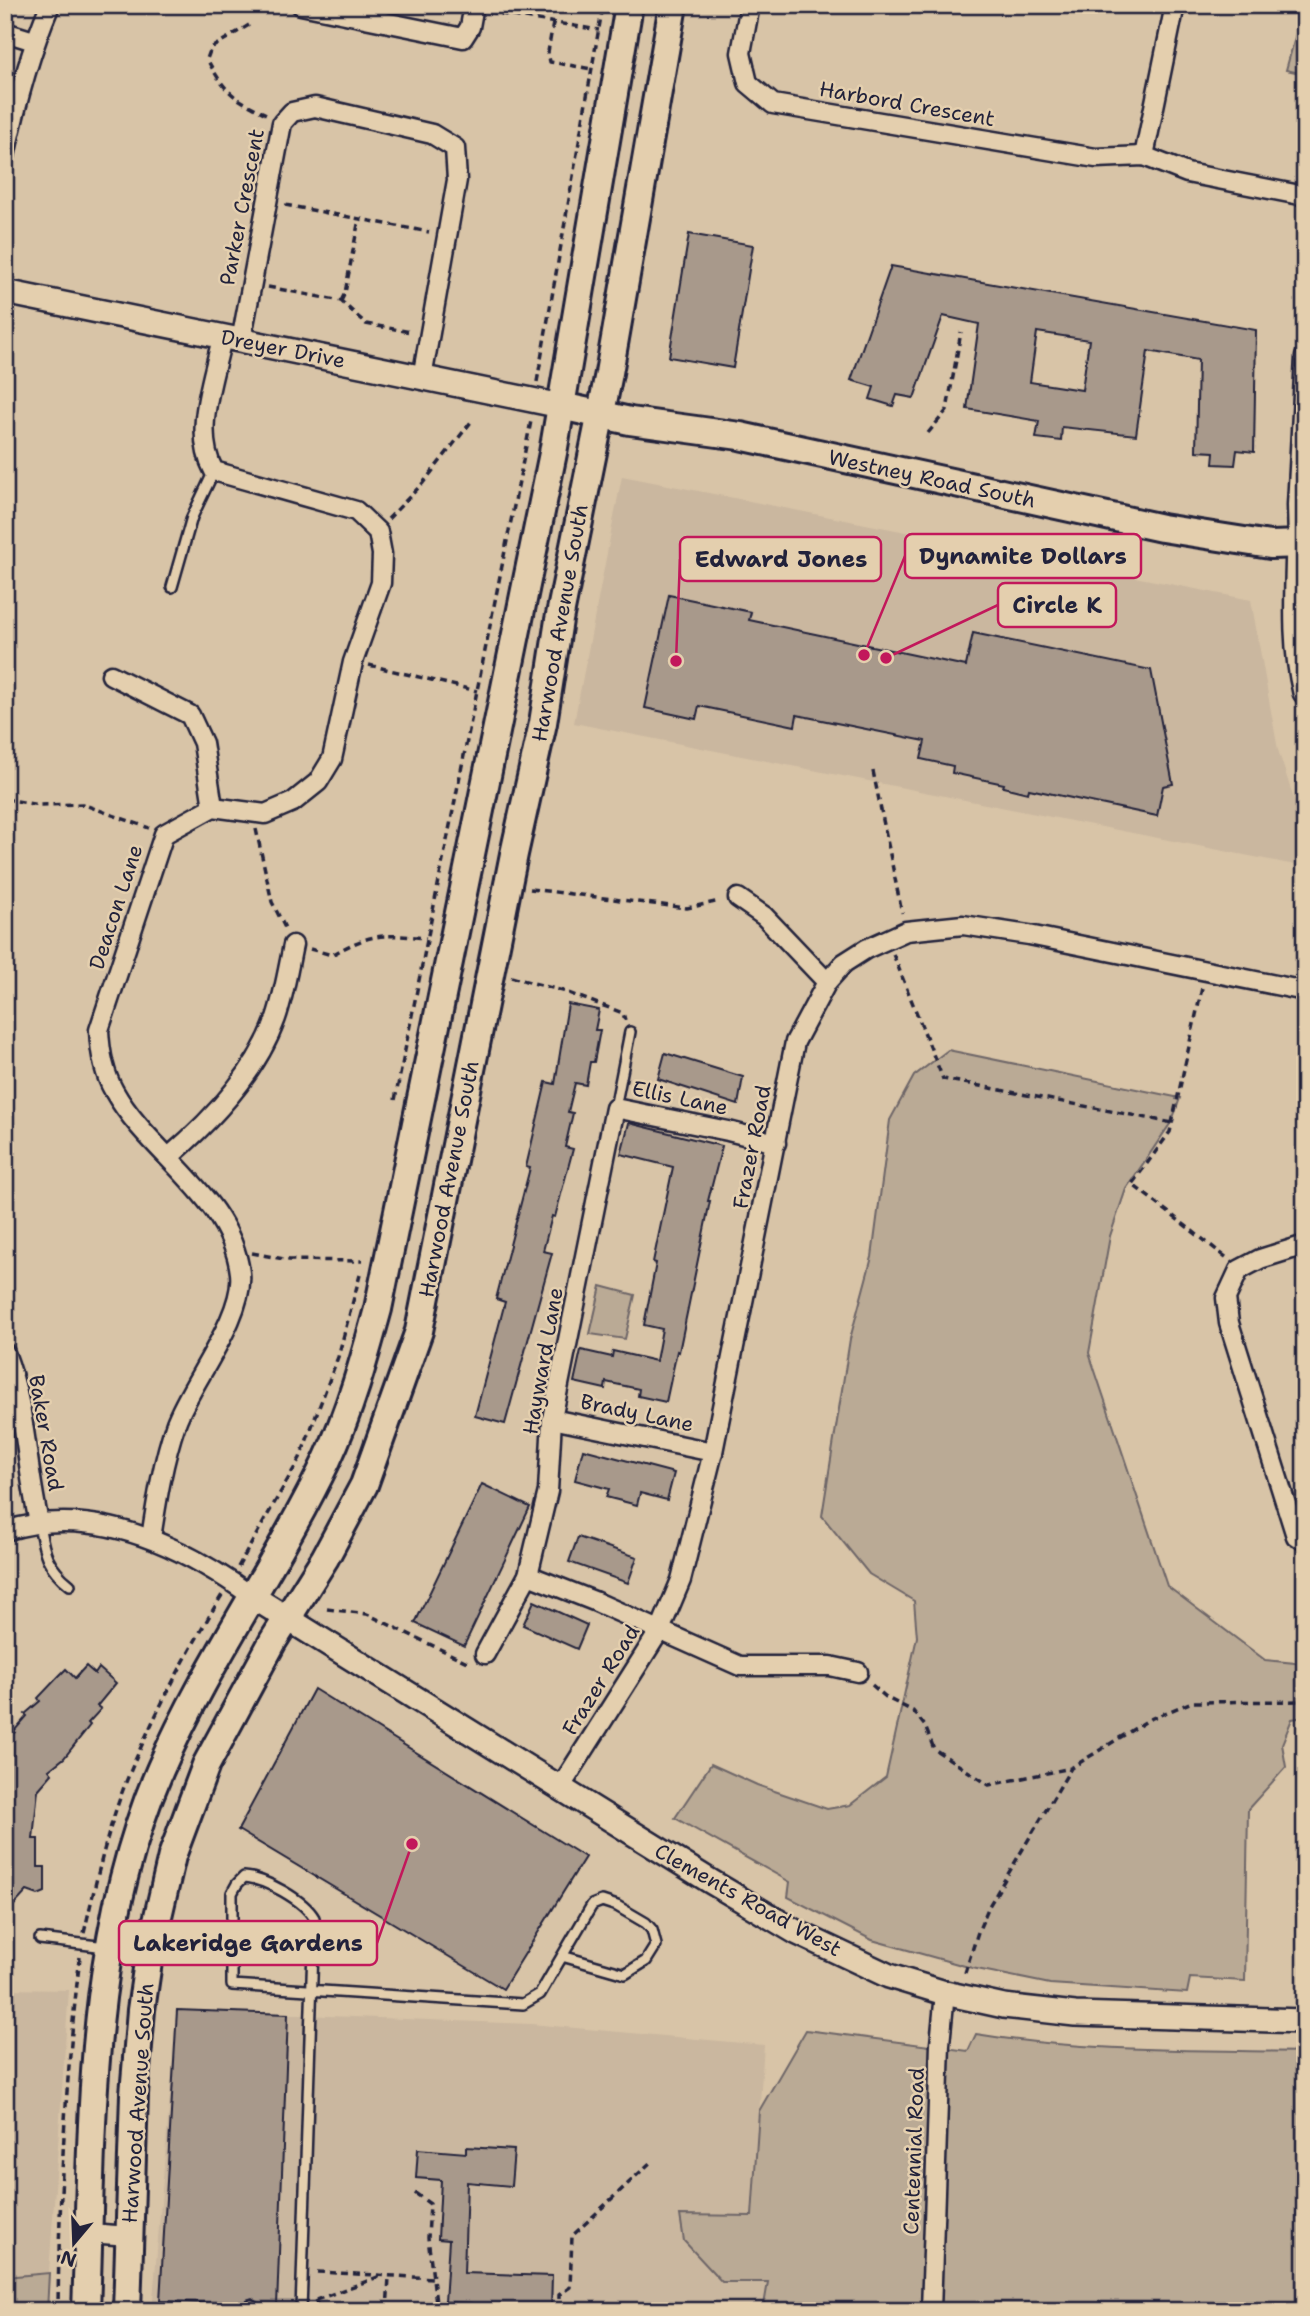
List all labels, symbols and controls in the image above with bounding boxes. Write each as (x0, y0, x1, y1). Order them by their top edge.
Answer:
street label: Harbord Crescent (817, 75, 997, 133)
street label: Parker Crescent (213, 126, 271, 288)
street label: Dreyer Drive (218, 323, 348, 375)
street label: Westney Road South (826, 443, 1038, 515)
street label: Harwood Avenue South (525, 502, 595, 744)
callout: Dynamite Dollars (905, 534, 1141, 578)
callout: Edward Jones (680, 537, 881, 581)
text: Dynamite Dollars (919, 541, 1127, 571)
text: Edward Jones (695, 544, 867, 574)
callout: Circle K (998, 583, 1116, 627)
text: Circle K (1012, 590, 1102, 620)
street label: Deacon Lane (83, 841, 149, 973)
street label: Harwood Avenue South (412, 1058, 486, 1300)
street label: Ellis Lane (629, 1074, 731, 1122)
street label: Frazer Road (726, 1083, 778, 1211)
street label: Hayward Lane (516, 1285, 570, 1437)
street label: Baker Road (22, 1373, 70, 1493)
street label: Brady Lane (578, 1387, 696, 1439)
street label: Frazer Road (556, 1619, 646, 1741)
street label: Clements Road West (650, 1837, 846, 1963)
callout: Lakeridge Gardens (119, 1921, 377, 1965)
text: Lakeridge Gardens (133, 1928, 363, 1958)
street label: Harwood Avenue South (116, 1982, 160, 2224)
street label: Centennial Road (897, 2067, 931, 2235)
north arrow (38, 2208, 108, 2278)
text: N (57, 2244, 80, 2273)

